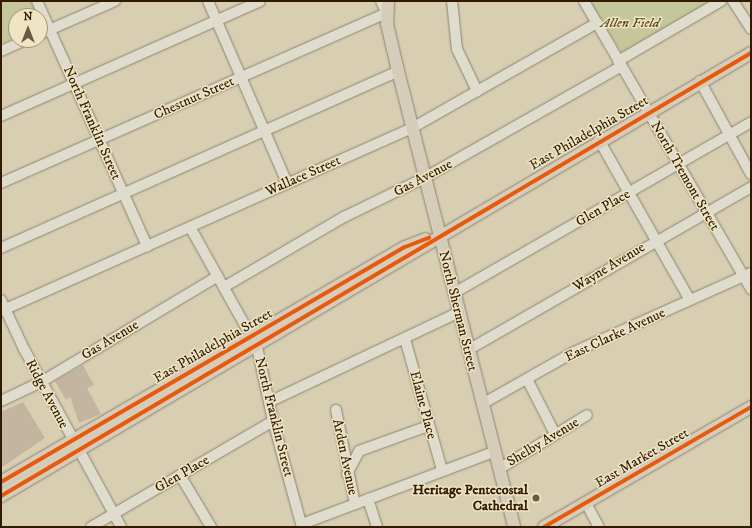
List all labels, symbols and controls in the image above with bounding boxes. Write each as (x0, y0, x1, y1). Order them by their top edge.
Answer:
north arrow (8, 8, 48, 48)
text: N (23, 10, 33, 24)
park label: Allen Field (601, 15, 659, 31)
street label: North Franklin Street (59, 64, 125, 182)
street label: Chestnut Street (151, 73, 237, 123)
street label: East Philadelphia Street (527, 92, 651, 174)
street label: North Tremont Street (647, 118, 723, 234)
street label: Wallace Street (263, 152, 343, 200)
street label: Gas Avenue (391, 156, 455, 200)
street label: Glen Place (573, 186, 633, 230)
street label: Wayne Avenue (570, 239, 648, 295)
street label: North Sherman Street (435, 249, 481, 373)
street label: East Clarke Avenue (562, 304, 668, 366)
street label: East Philadelphia Street (151, 305, 275, 387)
street label: Gas Avenue (78, 316, 142, 364)
street label: North Franklin Street (251, 356, 297, 478)
street label: Ridge Avenue (22, 357, 72, 431)
street label: Elaine Place (406, 369, 440, 441)
street label: Shelby Avenue (504, 414, 582, 470)
street label: Arden Avenue (329, 417, 361, 497)
street label: East Market Street (592, 424, 692, 492)
street label: Glen Place (152, 452, 212, 496)
place label: Heritage Pentecostal Cathedral (412, 482, 528, 514)
marker: Heritage Pentecostal Cathedral (531, 493, 541, 503)

